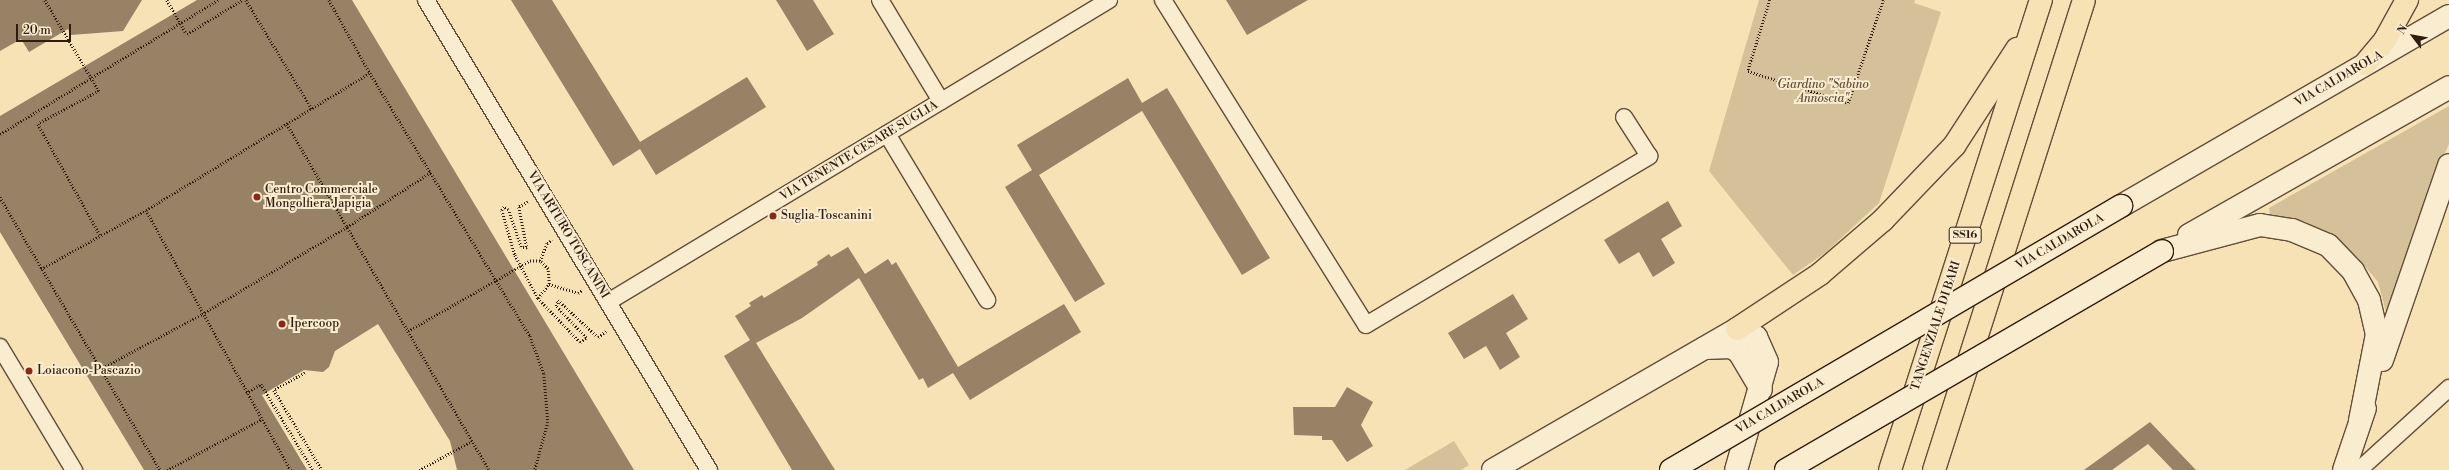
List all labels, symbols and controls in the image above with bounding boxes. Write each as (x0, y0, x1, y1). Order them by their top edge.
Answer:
scale bar (18, 16, 73, 42)
north arrow (2393, 16, 2433, 56)
text: N (2395, 22, 2411, 37)
text: 20 m (23, 23, 51, 38)
street label: VIA CALDAROLA (2292, 48, 2386, 110)
park label: Giardino "Sabino Annoscia" (1777, 78, 1869, 106)
street label: VIA TENENTE CESARE SUGLIA (777, 98, 941, 204)
street label: VIA ARTURO TOSCANINI (524, 169, 612, 301)
place label: Centro Commerciale Mongolfiera Japigia (265, 183, 378, 211)
marker: Centro Commerciale Mongolfiera Japigia (252, 192, 262, 202)
place label: Suglia-Toscanini (781, 209, 872, 223)
marker: Suglia-Toscanini (768, 211, 778, 221)
street label: VIA CALDAROLA (2013, 211, 2107, 273)
road number: SS16 (1948, 226, 1982, 244)
street label: TANGENZIALE DI BARI (1908, 259, 1964, 393)
place label: Ipercoop (290, 317, 339, 331)
marker: Ipercoop (277, 319, 287, 329)
place label: Loiacono-Pascazio (37, 364, 141, 378)
marker: Loiacono-Pascazio (24, 366, 34, 376)
street label: VIA CALDAROLA (1733, 375, 1827, 437)

